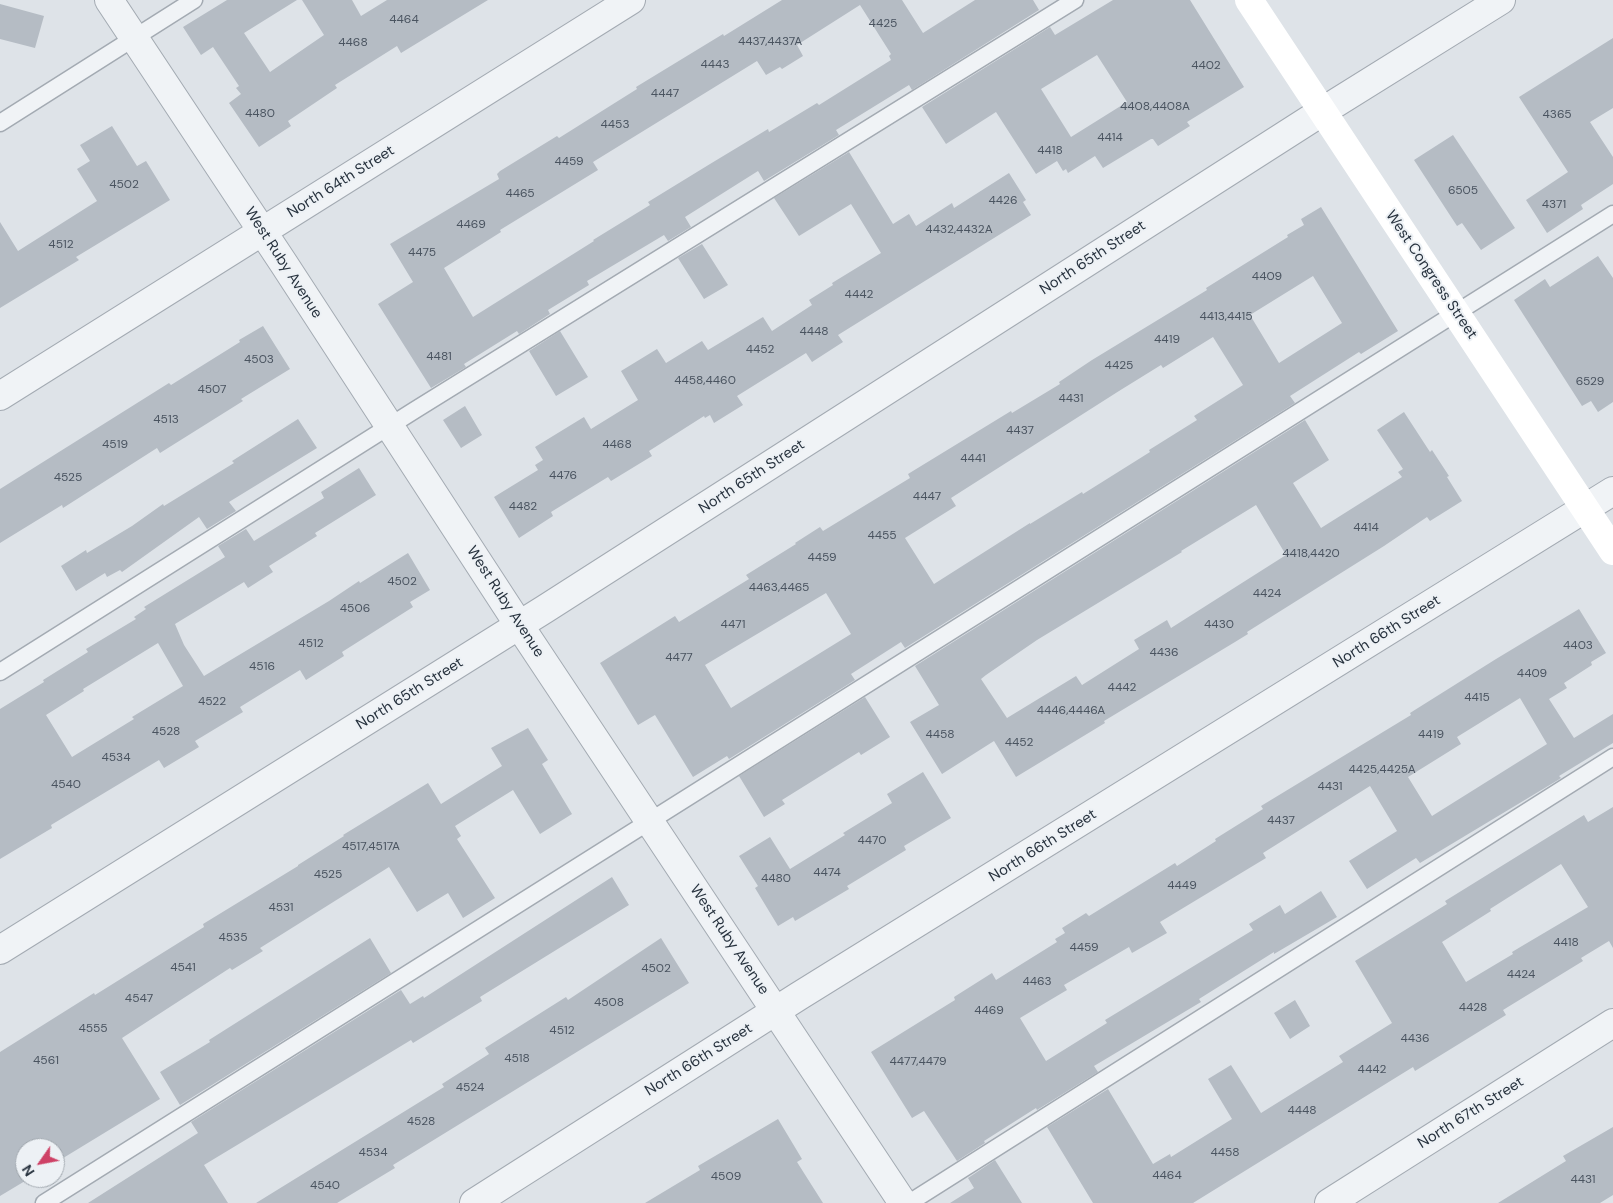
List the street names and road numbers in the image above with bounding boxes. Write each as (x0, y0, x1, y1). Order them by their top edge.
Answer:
street label: North 64th Street (284, 142, 398, 222)
street label: West Ruby Avenue (240, 204, 326, 322)
street label: West Congress Street (1381, 207, 1481, 343)
street label: North 65th Street (1037, 217, 1149, 299)
street label: North 65th Street (696, 436, 808, 518)
street label: West Ruby Avenue (462, 543, 548, 661)
street label: North 66th Street (1330, 592, 1444, 672)
street label: North 65th Street (353, 654, 467, 734)
street label: North 66th Street (986, 806, 1100, 886)
street label: West Ruby Avenue (685, 882, 773, 998)
street label: North 66th Street (642, 1020, 756, 1100)
street label: North 67th Street (1415, 1073, 1527, 1153)

